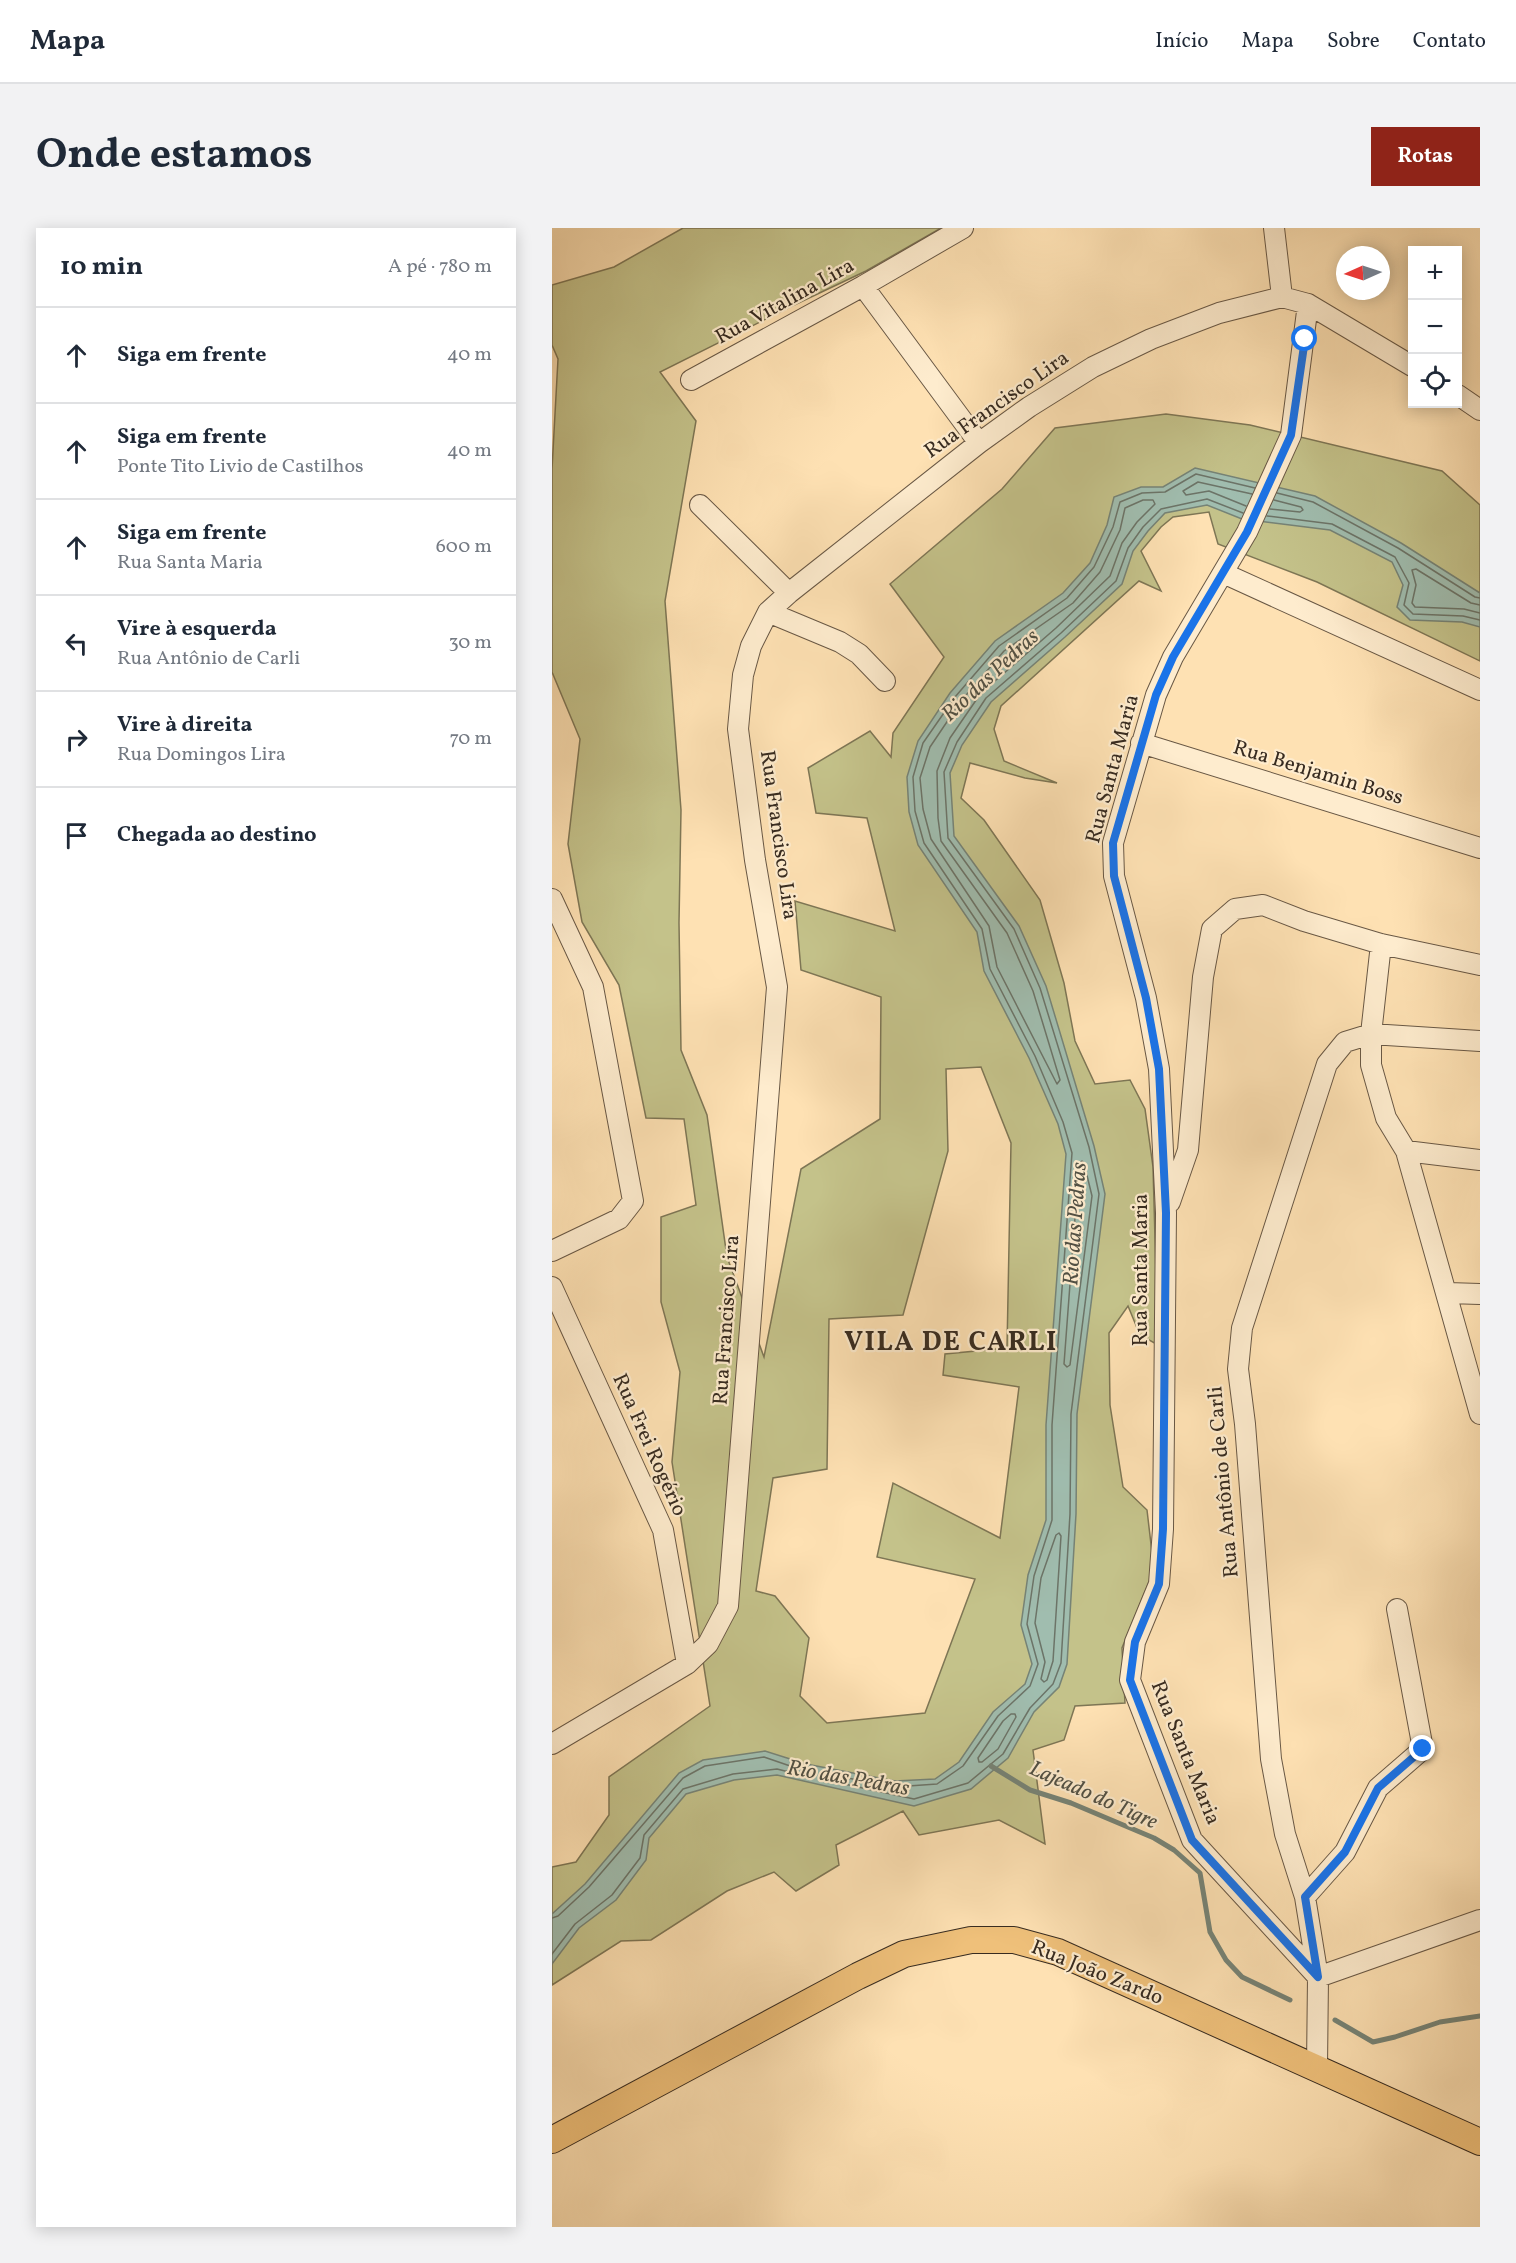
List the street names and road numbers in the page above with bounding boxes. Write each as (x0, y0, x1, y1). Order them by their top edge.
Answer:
street label: Rua Vitalina Lira (710, 252, 860, 352)
street label: Rua Francisco Lira (919, 344, 1075, 466)
street label: Rua Santa Maria (1079, 691, 1147, 847)
street label: Rua Benjamin Boss (1229, 733, 1407, 813)
street label: Rua Francisco Lira (752, 749, 804, 921)
street label: Rua Santa Maria (1127, 1193, 1156, 1347)
street label: Rua Francisco Lira (707, 1234, 747, 1406)
street label: Rua Frei Rogério (605, 1369, 693, 1521)
street label: Rua Antônio de Carli (1201, 1385, 1247, 1579)
street label: Rua Santa Maria (1143, 1677, 1227, 1829)
street label: Rua João Zardo (1027, 1933, 1167, 2013)

